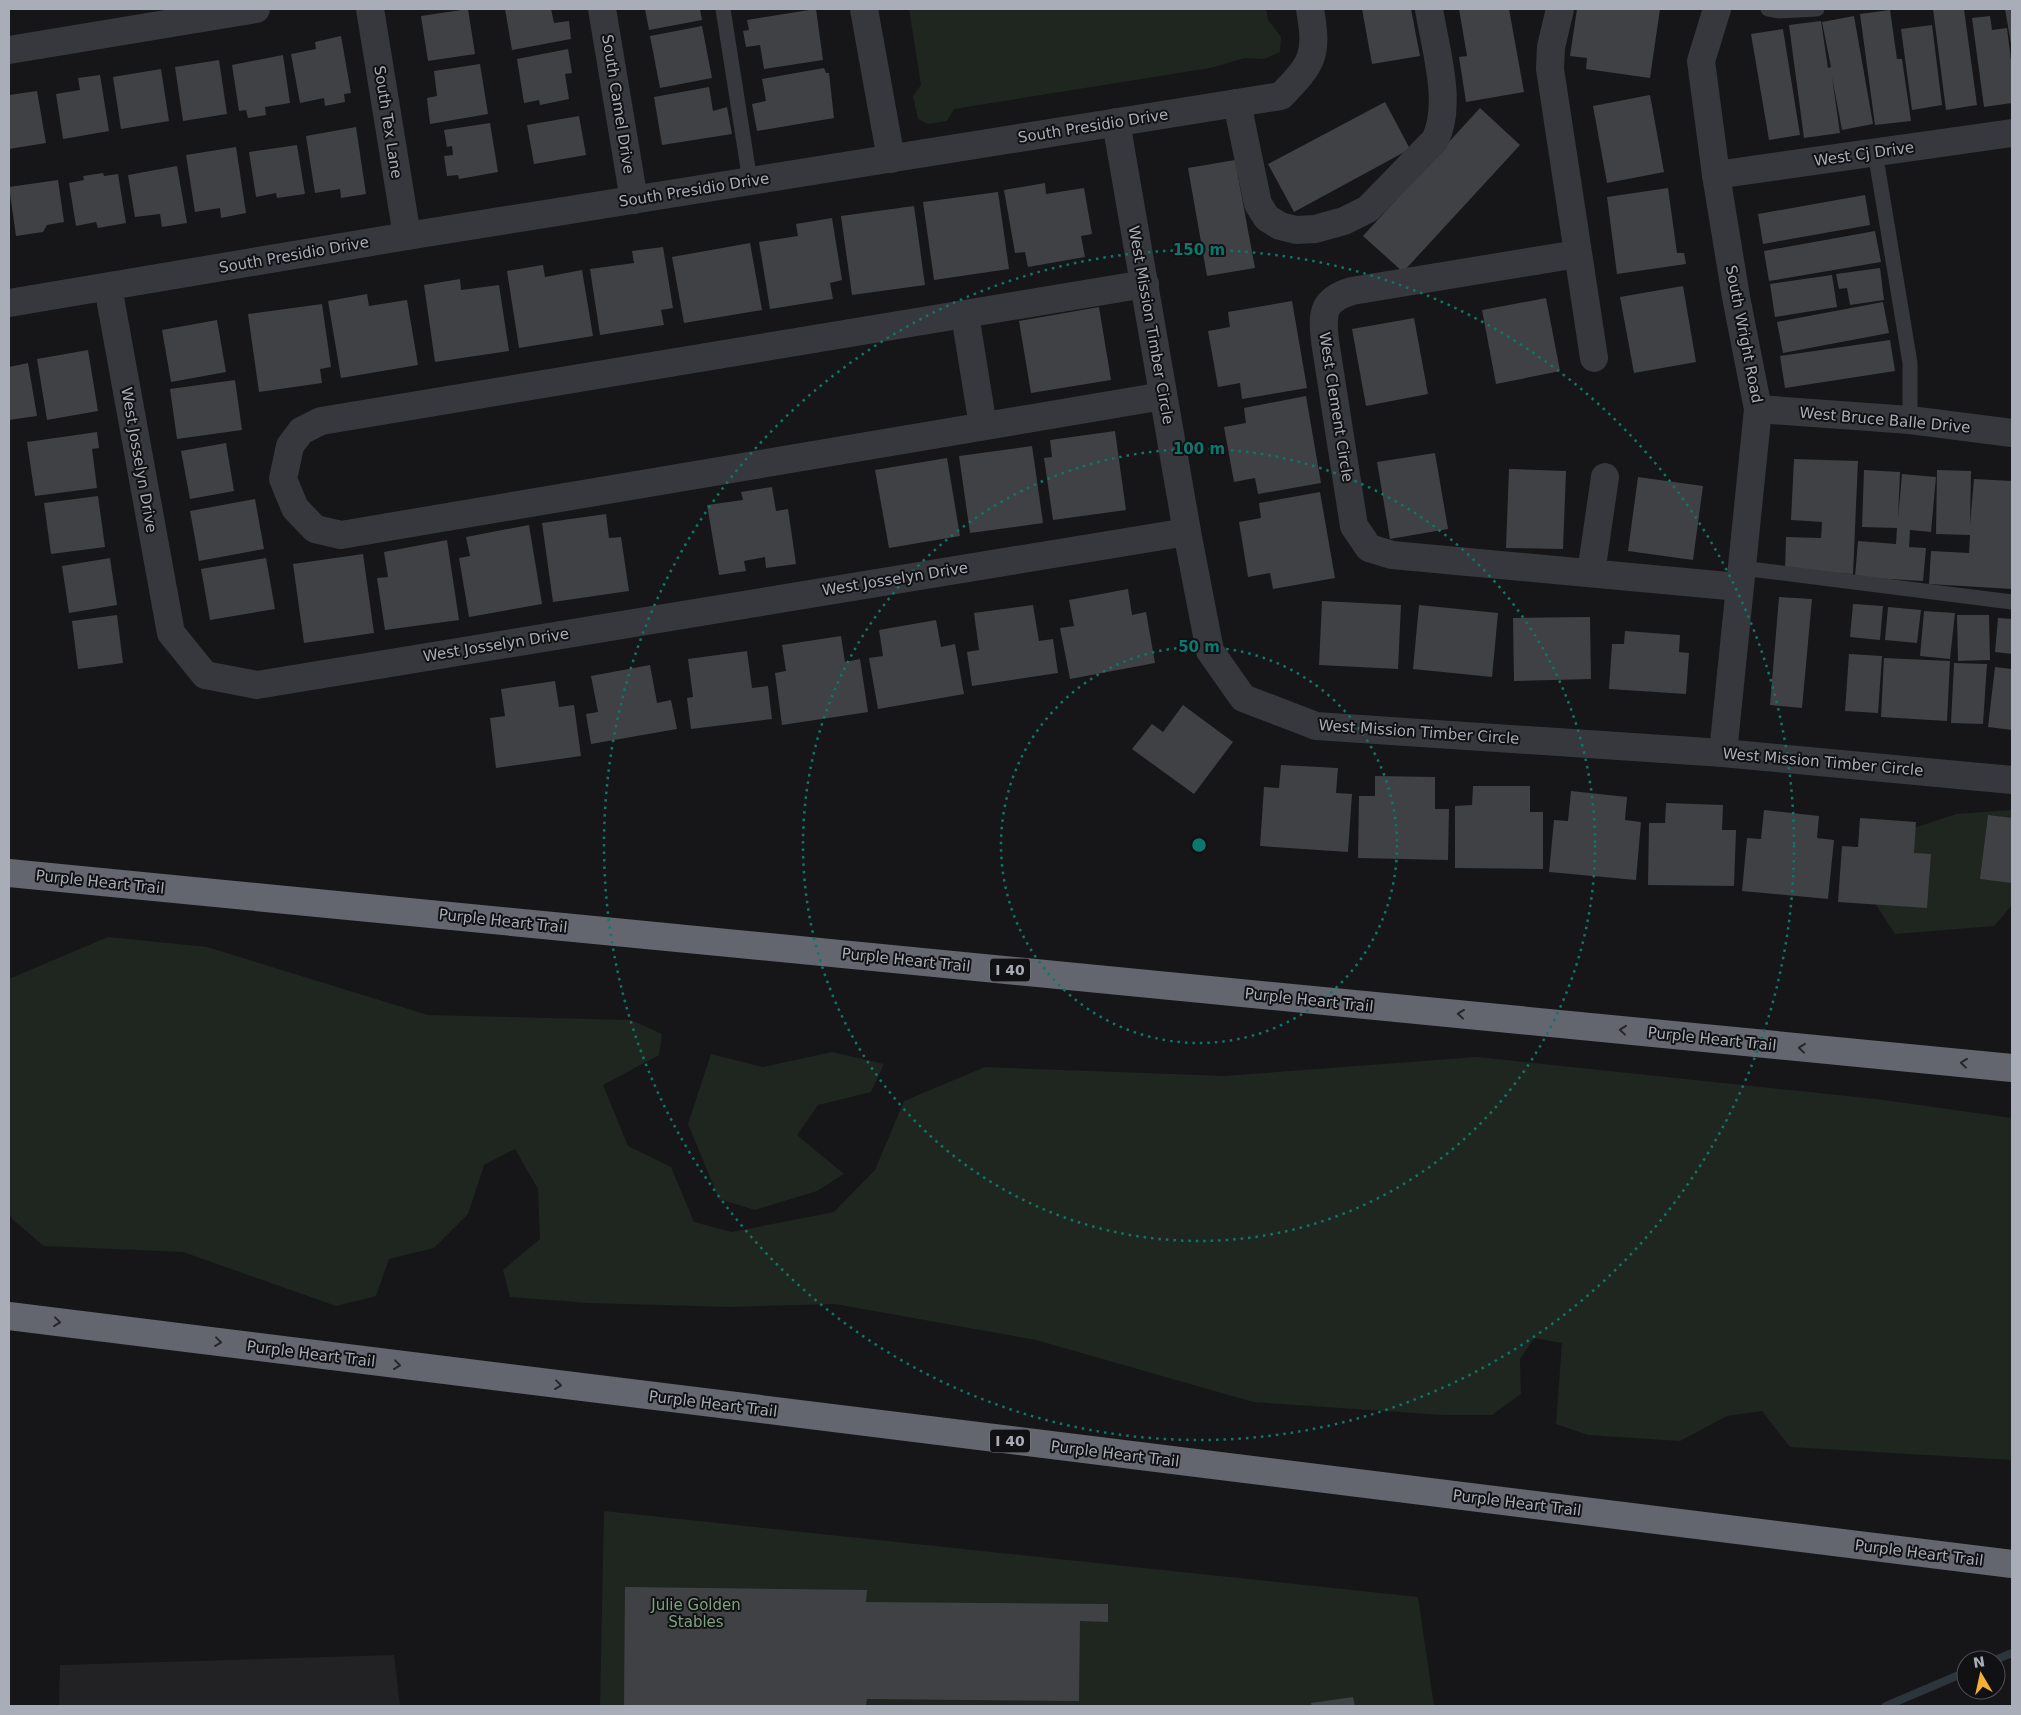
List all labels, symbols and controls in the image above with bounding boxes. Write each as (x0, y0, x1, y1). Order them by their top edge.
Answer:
street label: South Camel Drive (598, 33, 638, 175)
street label: South Tex Lane (370, 64, 406, 180)
street label: South Presidio Drive (1017, 105, 1169, 147)
street label: West Cj Drive (1813, 138, 1915, 170)
street label: South Presidio Drive (618, 169, 770, 211)
street label: West Mission Timber Circle (1125, 224, 1177, 426)
street label: South Presidio Drive (218, 233, 370, 277)
text: 150 m (1173, 241, 1225, 259)
street label: South Wright Road (1722, 263, 1766, 405)
street label: West Clement Circle (1315, 331, 1357, 483)
street label: West Josselyn Drive (117, 386, 161, 534)
street label: West Bruce Balle Drive (1799, 404, 1971, 436)
text: 100 m (1173, 440, 1225, 458)
street label: West Josselyn Drive (821, 559, 969, 599)
street label: West Josselyn Drive (422, 625, 570, 665)
text: 50 m (1178, 638, 1220, 656)
street label: West Mission Timber Circle (1318, 716, 1520, 748)
street label: West Mission Timber Circle (1722, 744, 1924, 780)
centre of rings (1190, 836, 1208, 854)
street label: Purple Heart Trail (35, 866, 165, 898)
street label: Purple Heart Trail (438, 905, 568, 937)
street label: Purple Heart Trail (841, 944, 971, 976)
road number: I 40 (990, 958, 1030, 982)
street label: Purple Heart Trail (1244, 984, 1374, 1016)
one-way arrow (1457, 1009, 1465, 1020)
street label: Purple Heart Trail (1647, 1023, 1777, 1055)
one-way arrow (1619, 1025, 1627, 1036)
one-way arrow (1798, 1042, 1806, 1053)
one-way arrow (1959, 1058, 1967, 1069)
one-way arrow (53, 1317, 61, 1327)
one-way arrow (214, 1337, 223, 1347)
street label: Purple Heart Trail (246, 1337, 376, 1371)
one-way arrow (393, 1359, 401, 1370)
one-way arrow (555, 1379, 563, 1390)
street label: Purple Heart Trail (648, 1387, 778, 1421)
road number: I 40 (990, 1430, 1030, 1452)
street label: Purple Heart Trail (1050, 1437, 1180, 1471)
street label: Purple Heart Trail (1452, 1486, 1582, 1520)
street label: Purple Heart Trail (1854, 1536, 1984, 1570)
park label: Julie Golden Stables (650, 1596, 741, 1631)
north arrow (1956, 1650, 2006, 1700)
text: N (1972, 1653, 1986, 1671)

